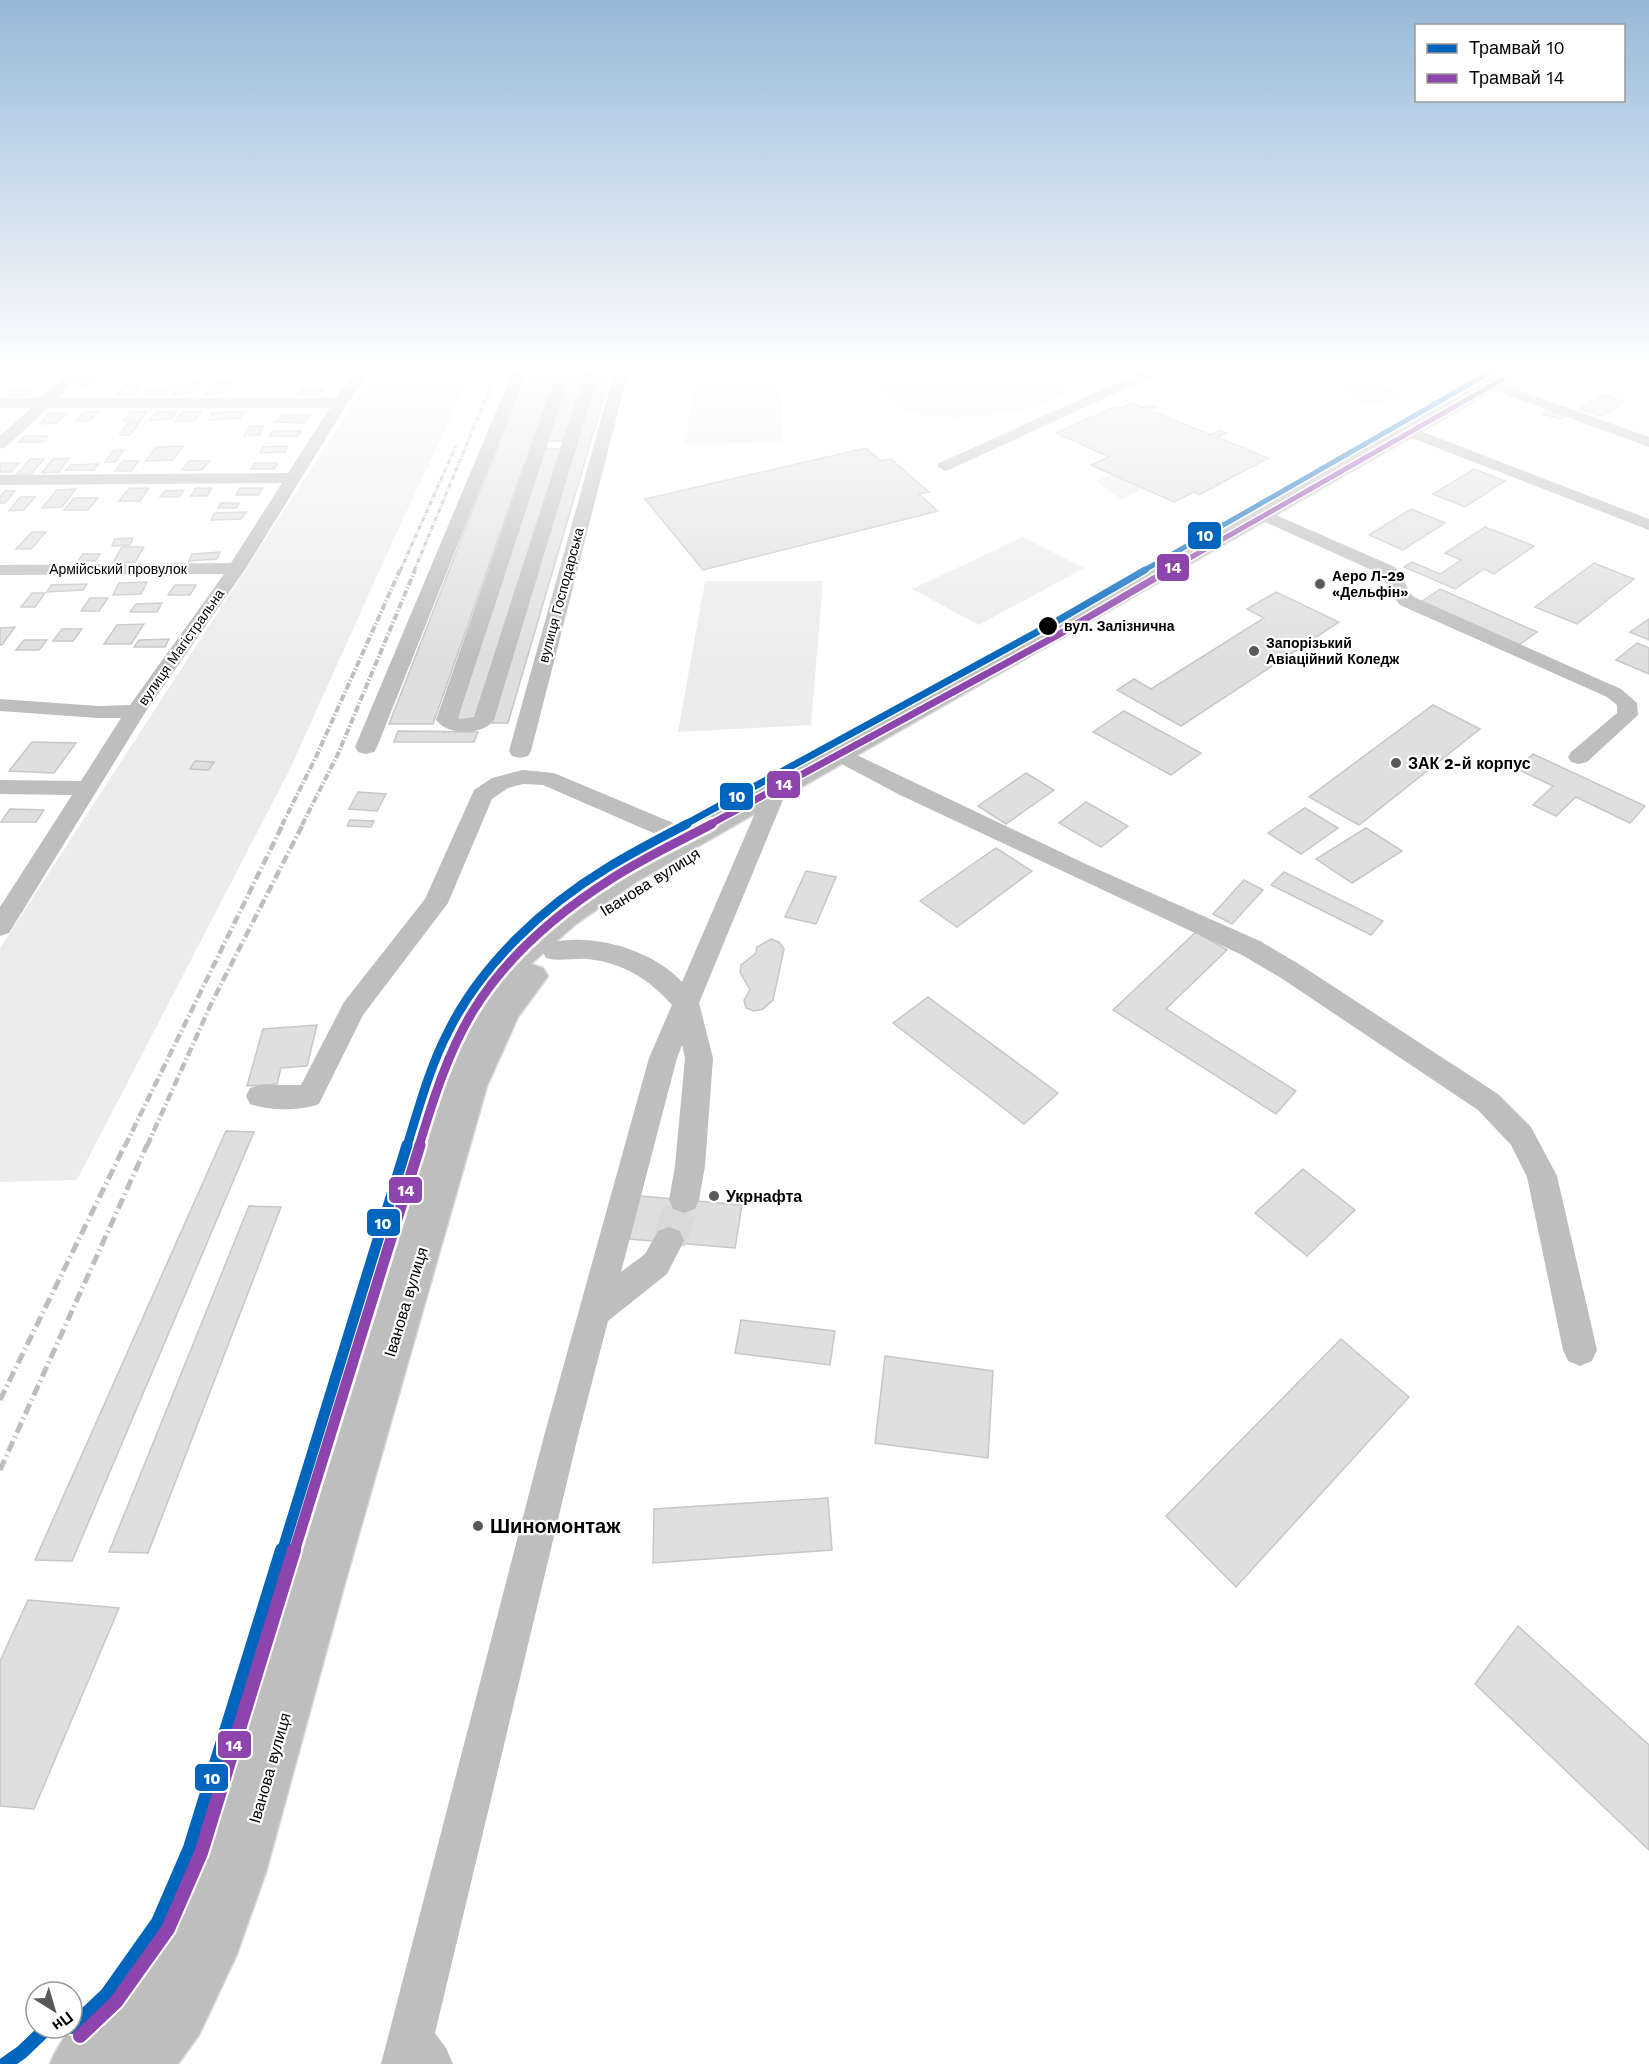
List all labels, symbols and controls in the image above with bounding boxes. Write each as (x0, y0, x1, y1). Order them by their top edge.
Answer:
legend (1415, 24, 1625, 102)
text: Трамвай 10 (1469, 37, 1565, 58)
text: Трамвай 14 (1469, 67, 1565, 88)
line badge: 10 (1187, 521, 1222, 550)
street label: вулиця Господарська (535, 526, 587, 664)
text: 10 (1196, 526, 1214, 545)
line badge: 14 (1156, 553, 1190, 582)
text: 14 (1164, 558, 1182, 577)
street label: Армійський провулок (49, 561, 188, 577)
place label: Аеро Л-29 «Дельфін» (1332, 568, 1408, 600)
marker: Аеро Л-29 «Дельфін» (1313, 577, 1327, 591)
street label: вулиця Магістральна (135, 586, 227, 708)
marker: вул. Залізнична (1037, 615, 1059, 637)
place label: вул. Залізнична (1064, 618, 1175, 634)
place label: Запорізький Авіаційний Коледж (1266, 635, 1400, 667)
marker: Запорізький Авіаційний Коледж (1247, 644, 1261, 658)
place label: ЗАК 2-й корпус (1408, 754, 1531, 773)
marker: ЗАК 2-й корпус (1389, 756, 1403, 770)
line badge: 14 (766, 770, 801, 799)
text: 14 (775, 775, 793, 794)
line badge: 10 (719, 782, 754, 811)
text: 10 (728, 787, 746, 806)
street label: Іванова вулиця (597, 844, 703, 920)
line badge: 14 (388, 1176, 423, 1204)
text: 14 (397, 1181, 415, 1200)
place label: Укрнафта (726, 1187, 802, 1206)
marker: Укрнафта (707, 1189, 721, 1203)
line badge: 10 (366, 1208, 401, 1237)
text: 10 (374, 1214, 392, 1233)
street label: Іванова вулиця (380, 1245, 432, 1359)
place label: Шиномонтаж (490, 1514, 621, 1538)
marker: Шиномонтаж (471, 1519, 485, 1533)
street label: Іванова вулиця (245, 1711, 295, 1825)
line badge: 14 (217, 1730, 252, 1759)
text: 14 (225, 1736, 243, 1755)
line badge: 10 (194, 1763, 229, 1792)
text: 10 (203, 1769, 221, 1788)
north arrow (24, 1980, 84, 2040)
text: Пн (49, 2008, 77, 2036)

